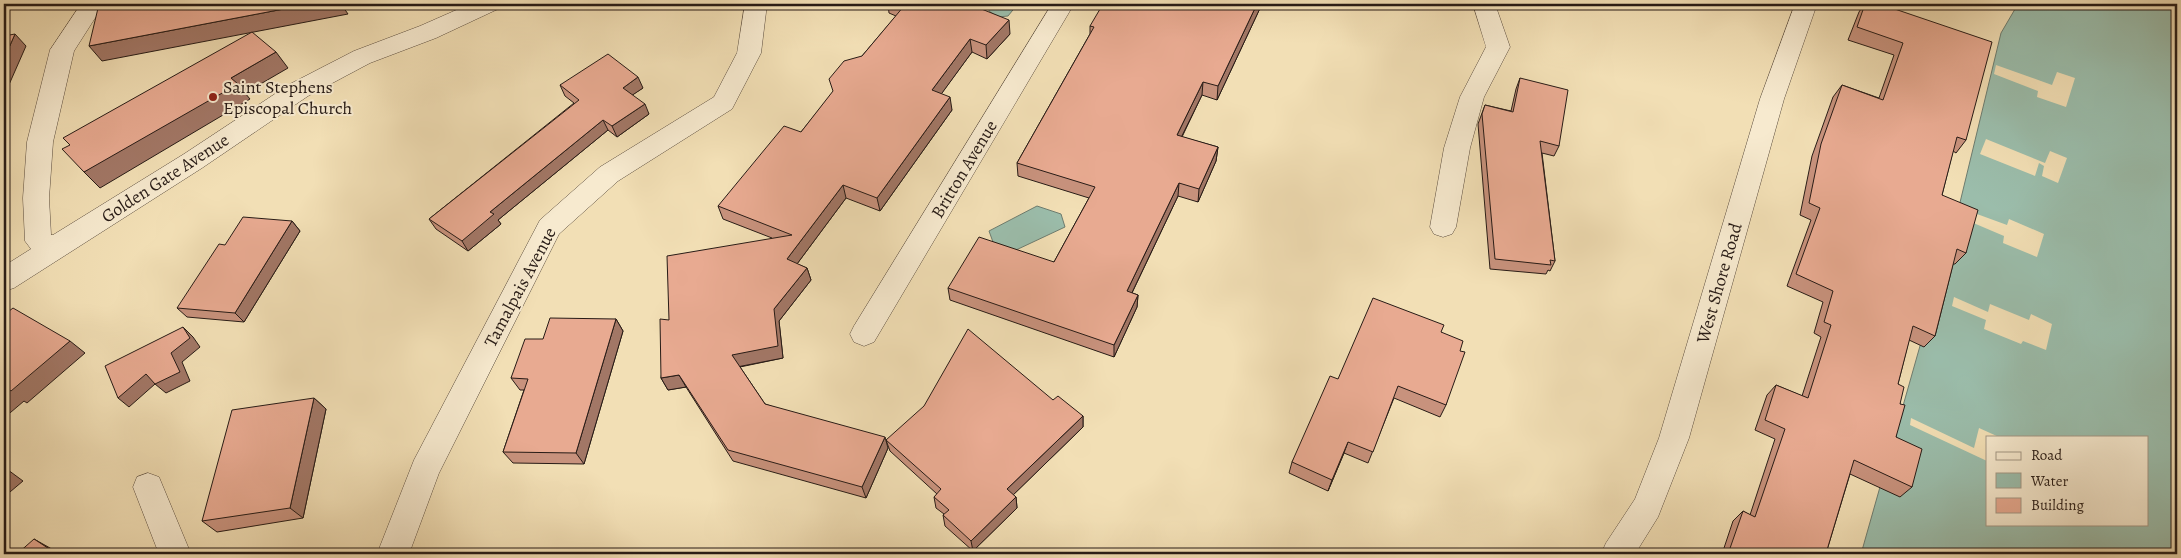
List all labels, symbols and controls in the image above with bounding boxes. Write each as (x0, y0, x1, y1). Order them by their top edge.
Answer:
place label: Saint Stephens Episcopal Church (223, 75, 353, 120)
marker: Saint Stephens Episcopal Church (207, 91, 219, 103)
street label: Britton Avenue (925, 115, 1003, 223)
street label: Golden Gate Avenue (97, 128, 233, 228)
street label: West Shore Road (1690, 220, 1748, 347)
street label: Tamalpais Avenue (478, 223, 562, 351)
legend (1986, 436, 2148, 526)
text: Road (2031, 445, 2063, 465)
text: Water (2030, 471, 2068, 491)
text: Building (2031, 495, 2084, 515)

